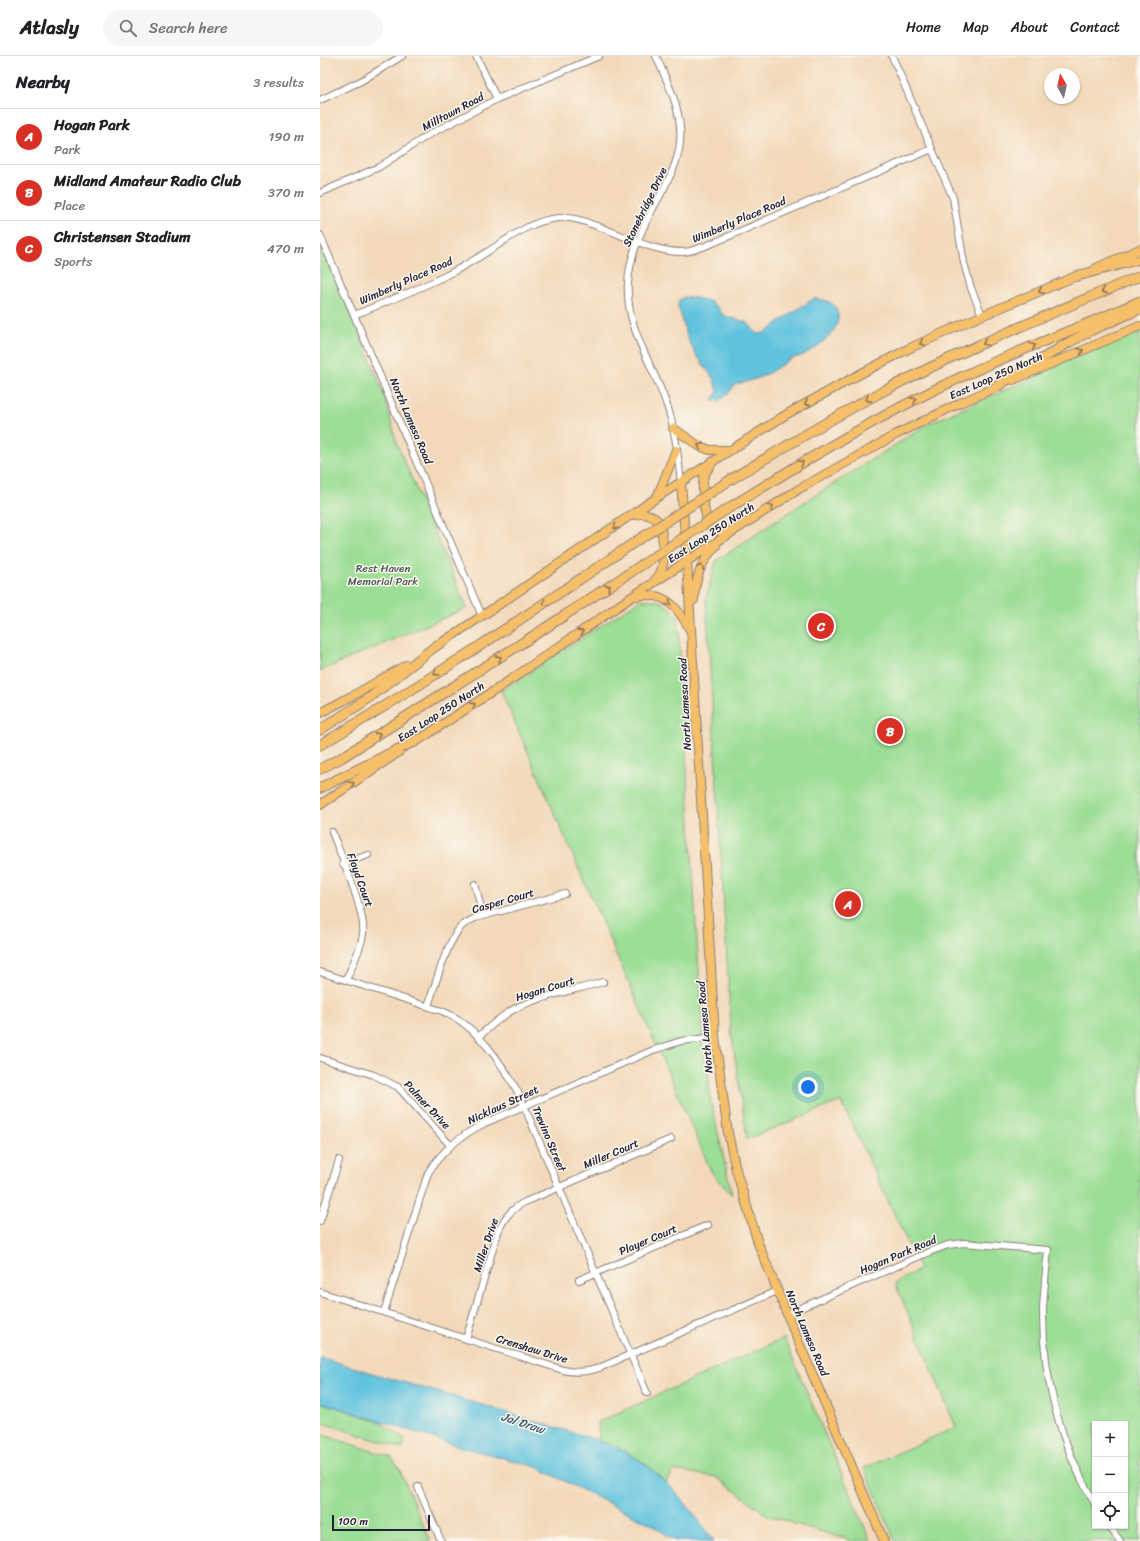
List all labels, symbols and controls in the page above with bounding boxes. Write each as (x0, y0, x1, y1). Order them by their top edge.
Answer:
search box (103, 10, 383, 46)
text: Atlasly (20, 11, 79, 44)
text: Search here (149, 15, 228, 41)
text: Home (906, 15, 941, 40)
text: Map (963, 15, 989, 40)
text: About (1011, 15, 1048, 40)
text: Contact (1070, 15, 1120, 40)
icon: search (117, 17, 139, 39)
text: Nearby (16, 67, 70, 97)
north arrow (1044, 68, 1080, 104)
text: 3 results (253, 71, 304, 94)
street label: Milltown Road (418, 87, 489, 136)
text: Hogan Park (54, 112, 130, 138)
text: A (25, 125, 33, 148)
text: 190 m (269, 125, 304, 148)
text: Park (54, 138, 81, 161)
street label: Stonebridge Drive (617, 163, 673, 250)
text: Midland Amateur Radio Club (54, 168, 241, 194)
text: B (25, 181, 33, 204)
text: 370 m (268, 181, 304, 204)
street label: Wimberly Place Road (689, 191, 790, 248)
text: Place (54, 194, 85, 217)
text: Christensen Stadium (54, 224, 191, 250)
text: C (25, 237, 33, 260)
text: 470 m (267, 237, 304, 260)
text: Sports (54, 250, 92, 273)
street label: Wimberly Place Road (356, 251, 457, 310)
one-way arrow (1038, 286, 1045, 294)
one-way arrow (1101, 286, 1109, 294)
one-way arrow (919, 338, 926, 346)
one-way arrow (982, 338, 989, 346)
one-way arrow (1029, 343, 1036, 351)
street label: East Loop 250 North (946, 347, 1046, 405)
one-way arrow (1077, 348, 1085, 356)
street label: North Lamesa Road (384, 375, 438, 468)
one-way arrow (865, 395, 872, 402)
one-way arrow (910, 397, 918, 405)
one-way arrow (804, 399, 811, 406)
one-way arrow (697, 443, 704, 451)
one-way arrow (797, 461, 804, 468)
street label: East Loop 250 North (664, 498, 758, 568)
one-way arrow (767, 504, 774, 512)
one-way arrow (613, 522, 620, 529)
park label: Rest Haven Memorial Park (348, 559, 418, 591)
one-way arrow (696, 564, 704, 571)
one-way arrow (604, 585, 611, 592)
one-way arrow (543, 598, 550, 605)
one-way arrow (665, 598, 672, 606)
pin: C (808, 611, 834, 641)
one-way arrow (577, 629, 584, 637)
one-way arrow (495, 655, 502, 663)
street label: North Lamesa Road (673, 656, 697, 751)
one-way arrow (433, 669, 440, 676)
street label: East Loop 250 North (394, 677, 488, 747)
one-way arrow (469, 702, 476, 709)
pin: B (877, 716, 903, 746)
one-way arrow (373, 732, 380, 739)
one-way arrow (348, 782, 355, 789)
street label: Floyd Court (341, 850, 379, 910)
street label: Casper Court (470, 883, 536, 919)
pin: A (835, 889, 861, 919)
street label: Hogan Court (513, 971, 577, 1007)
street label: North Lamesa Road (691, 979, 718, 1074)
street label: Palmer Drive (399, 1076, 455, 1134)
your location (798, 1077, 818, 1097)
street label: Nicklaus Street (464, 1080, 542, 1130)
street label: Trevino Street (527, 1103, 572, 1175)
street label: Miller Court (580, 1134, 642, 1174)
street label: Miller Drive (468, 1215, 504, 1275)
street label: Player Court (616, 1219, 680, 1261)
street label: Hogan Park Road (857, 1230, 941, 1280)
street label: North Lamesa Road (780, 1287, 834, 1380)
street label: Crenshaw Drive (494, 1329, 571, 1369)
water label: Jal Draw (498, 1406, 549, 1441)
map controls (1092, 1421, 1128, 1529)
button: + (1092, 1421, 1128, 1457)
button: − (1092, 1457, 1128, 1493)
button: locate (1092, 1493, 1128, 1529)
text: 100 m (338, 1512, 368, 1531)
scale bar (332, 1513, 430, 1532)

